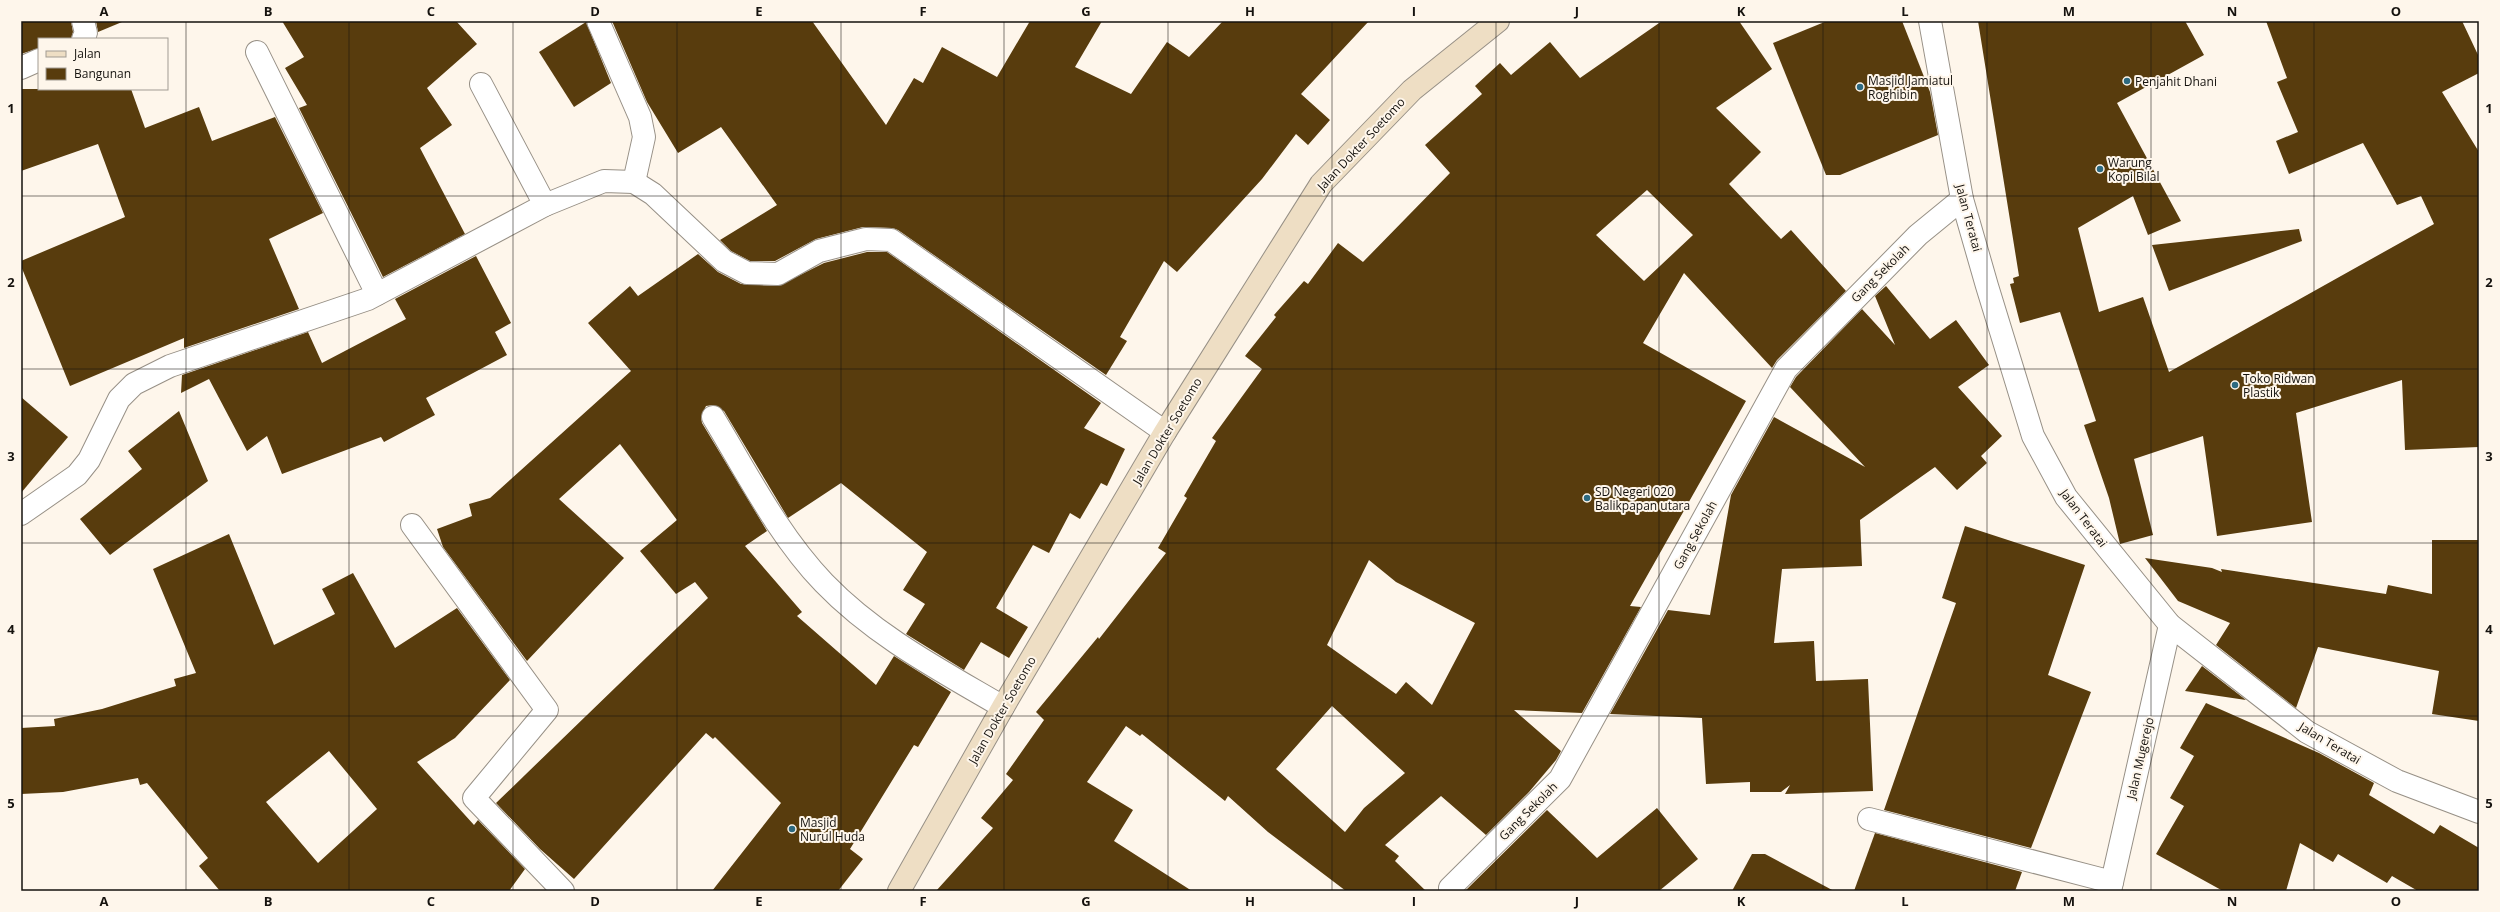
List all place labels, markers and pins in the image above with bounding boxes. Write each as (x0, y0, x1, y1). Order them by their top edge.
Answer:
place label: Masjid Jamiatul Roghibin (1868, 72, 1953, 103)
place label: Penjahit Dhani (2135, 73, 2217, 90)
marker: Penjahit Dhani (2122, 76, 2132, 86)
marker: Masjid Jamiatul Roghibin (1855, 82, 1865, 92)
place label: Warung Kopi Bilal (2108, 154, 2160, 185)
marker: Warung Kopi Bilal (2095, 164, 2105, 174)
place label: Toko Ridwan Plastik (2243, 370, 2315, 401)
marker: Toko Ridwan Plastik (2230, 380, 2240, 390)
place label: SD Negeri 020 Balikpapan utara (1595, 483, 1690, 514)
marker: SD Negeri 020 Balikpapan utara (1582, 493, 1592, 503)
place label: Masjid Nurul Huda (800, 814, 865, 845)
marker: Masjid Nurul Huda (787, 824, 797, 834)

